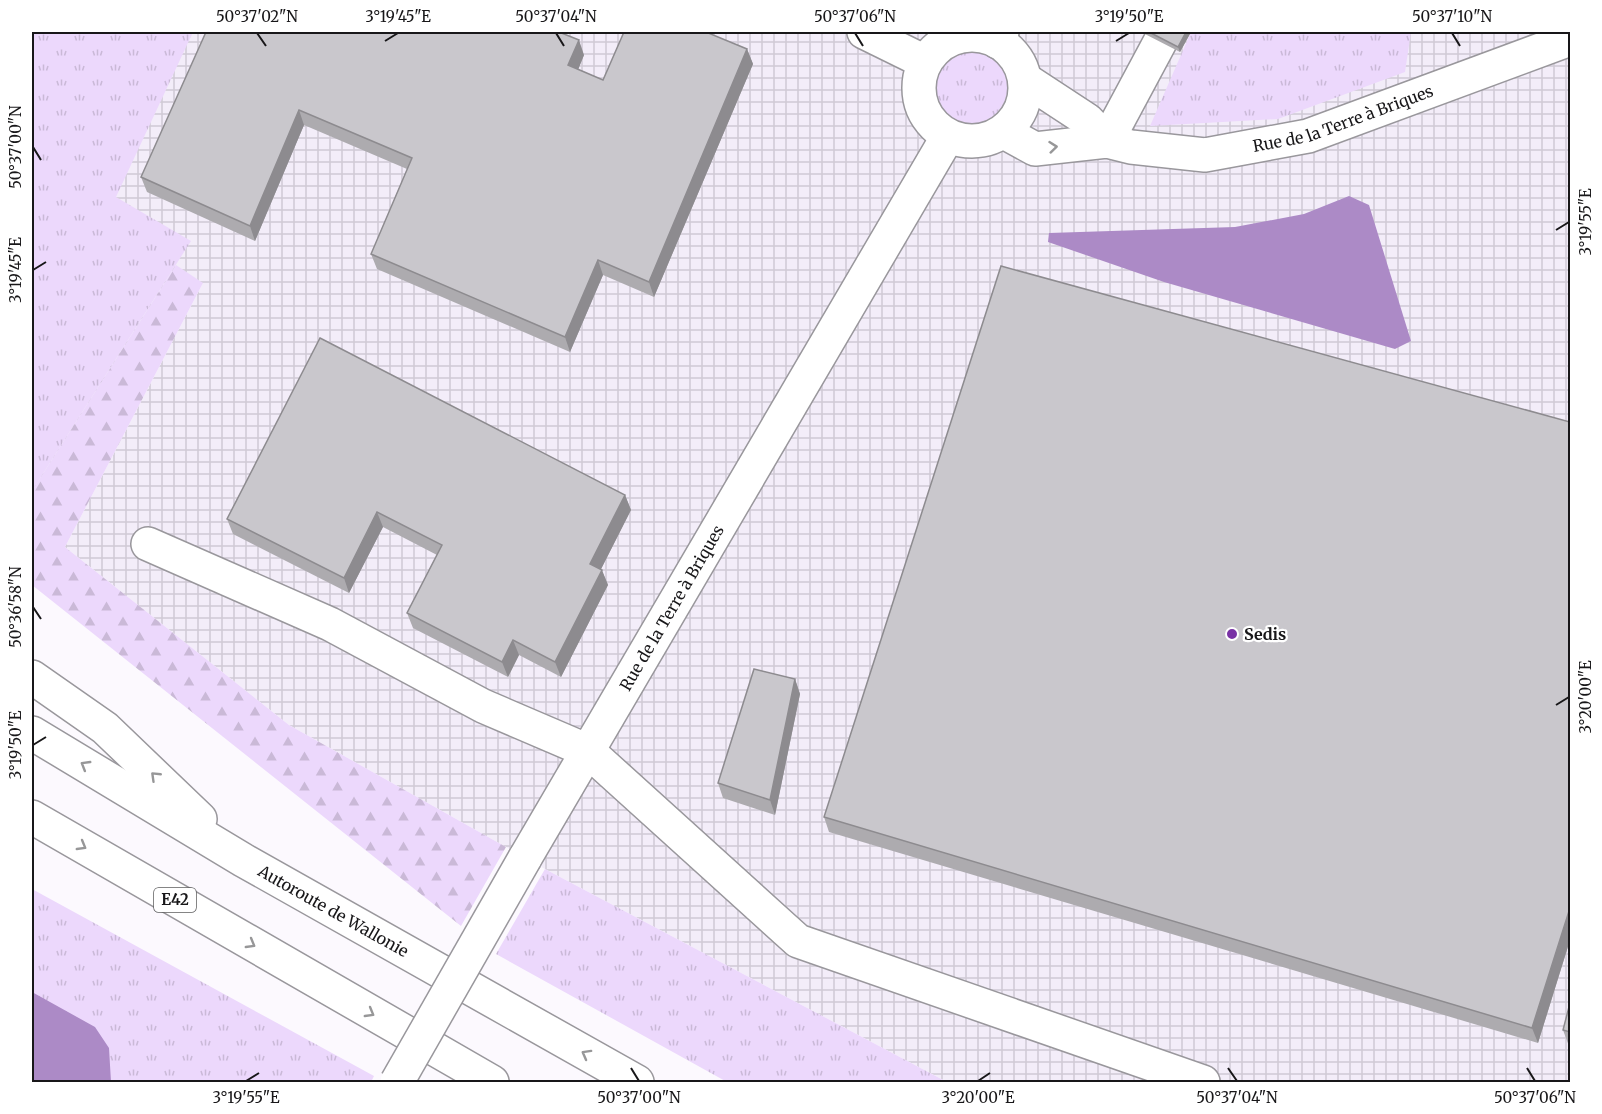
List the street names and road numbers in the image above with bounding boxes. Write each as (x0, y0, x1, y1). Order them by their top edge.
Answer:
street label: Rue de la Terre à Briques (1251, 81, 1436, 156)
street label: Rue de la Terre à Briques (615, 521, 728, 694)
street label: Autoroute de Wallonie (254, 860, 412, 961)
road number: E42 (154, 888, 196, 912)

